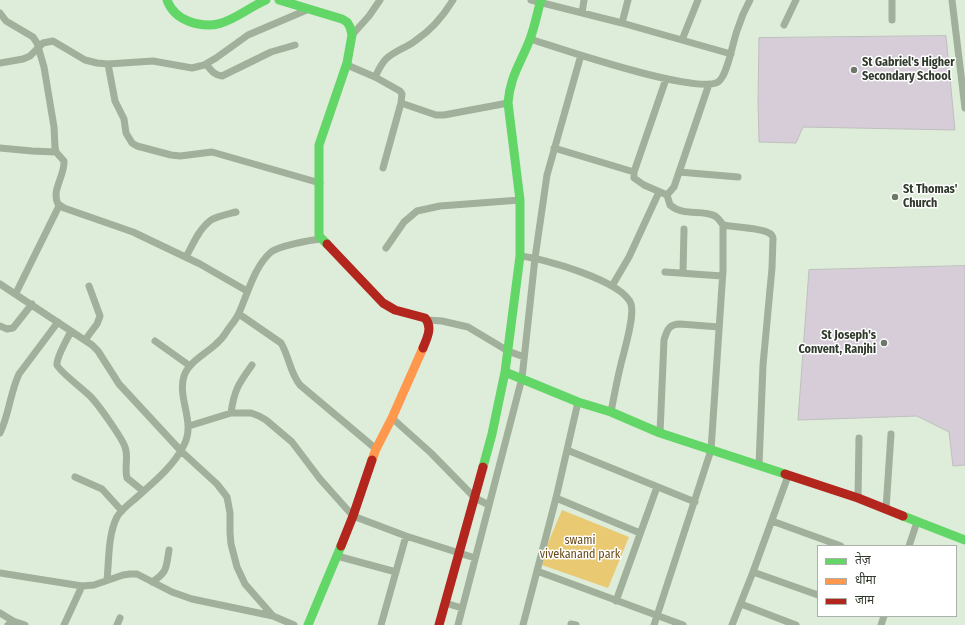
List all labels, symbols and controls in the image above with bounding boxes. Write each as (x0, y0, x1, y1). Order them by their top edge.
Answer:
place label: St Gabriel's Higher Secondary School (862, 56, 955, 84)
marker: St Gabriel's Higher Secondary School (849, 65, 859, 75)
place label: St Thomas' Church (903, 183, 957, 211)
marker: St Thomas' Church (890, 192, 900, 202)
place label: St Joseph's Convent, Ranjhi (799, 329, 876, 357)
marker: St Joseph's Convent, Ranjhi (879, 338, 889, 348)
park label: swami vivekanand park (540, 534, 620, 562)
legend (817, 545, 957, 617)
text: तेज़ (855, 553, 871, 567)
text: धीमा (855, 573, 876, 587)
text: जाम (855, 593, 874, 607)

